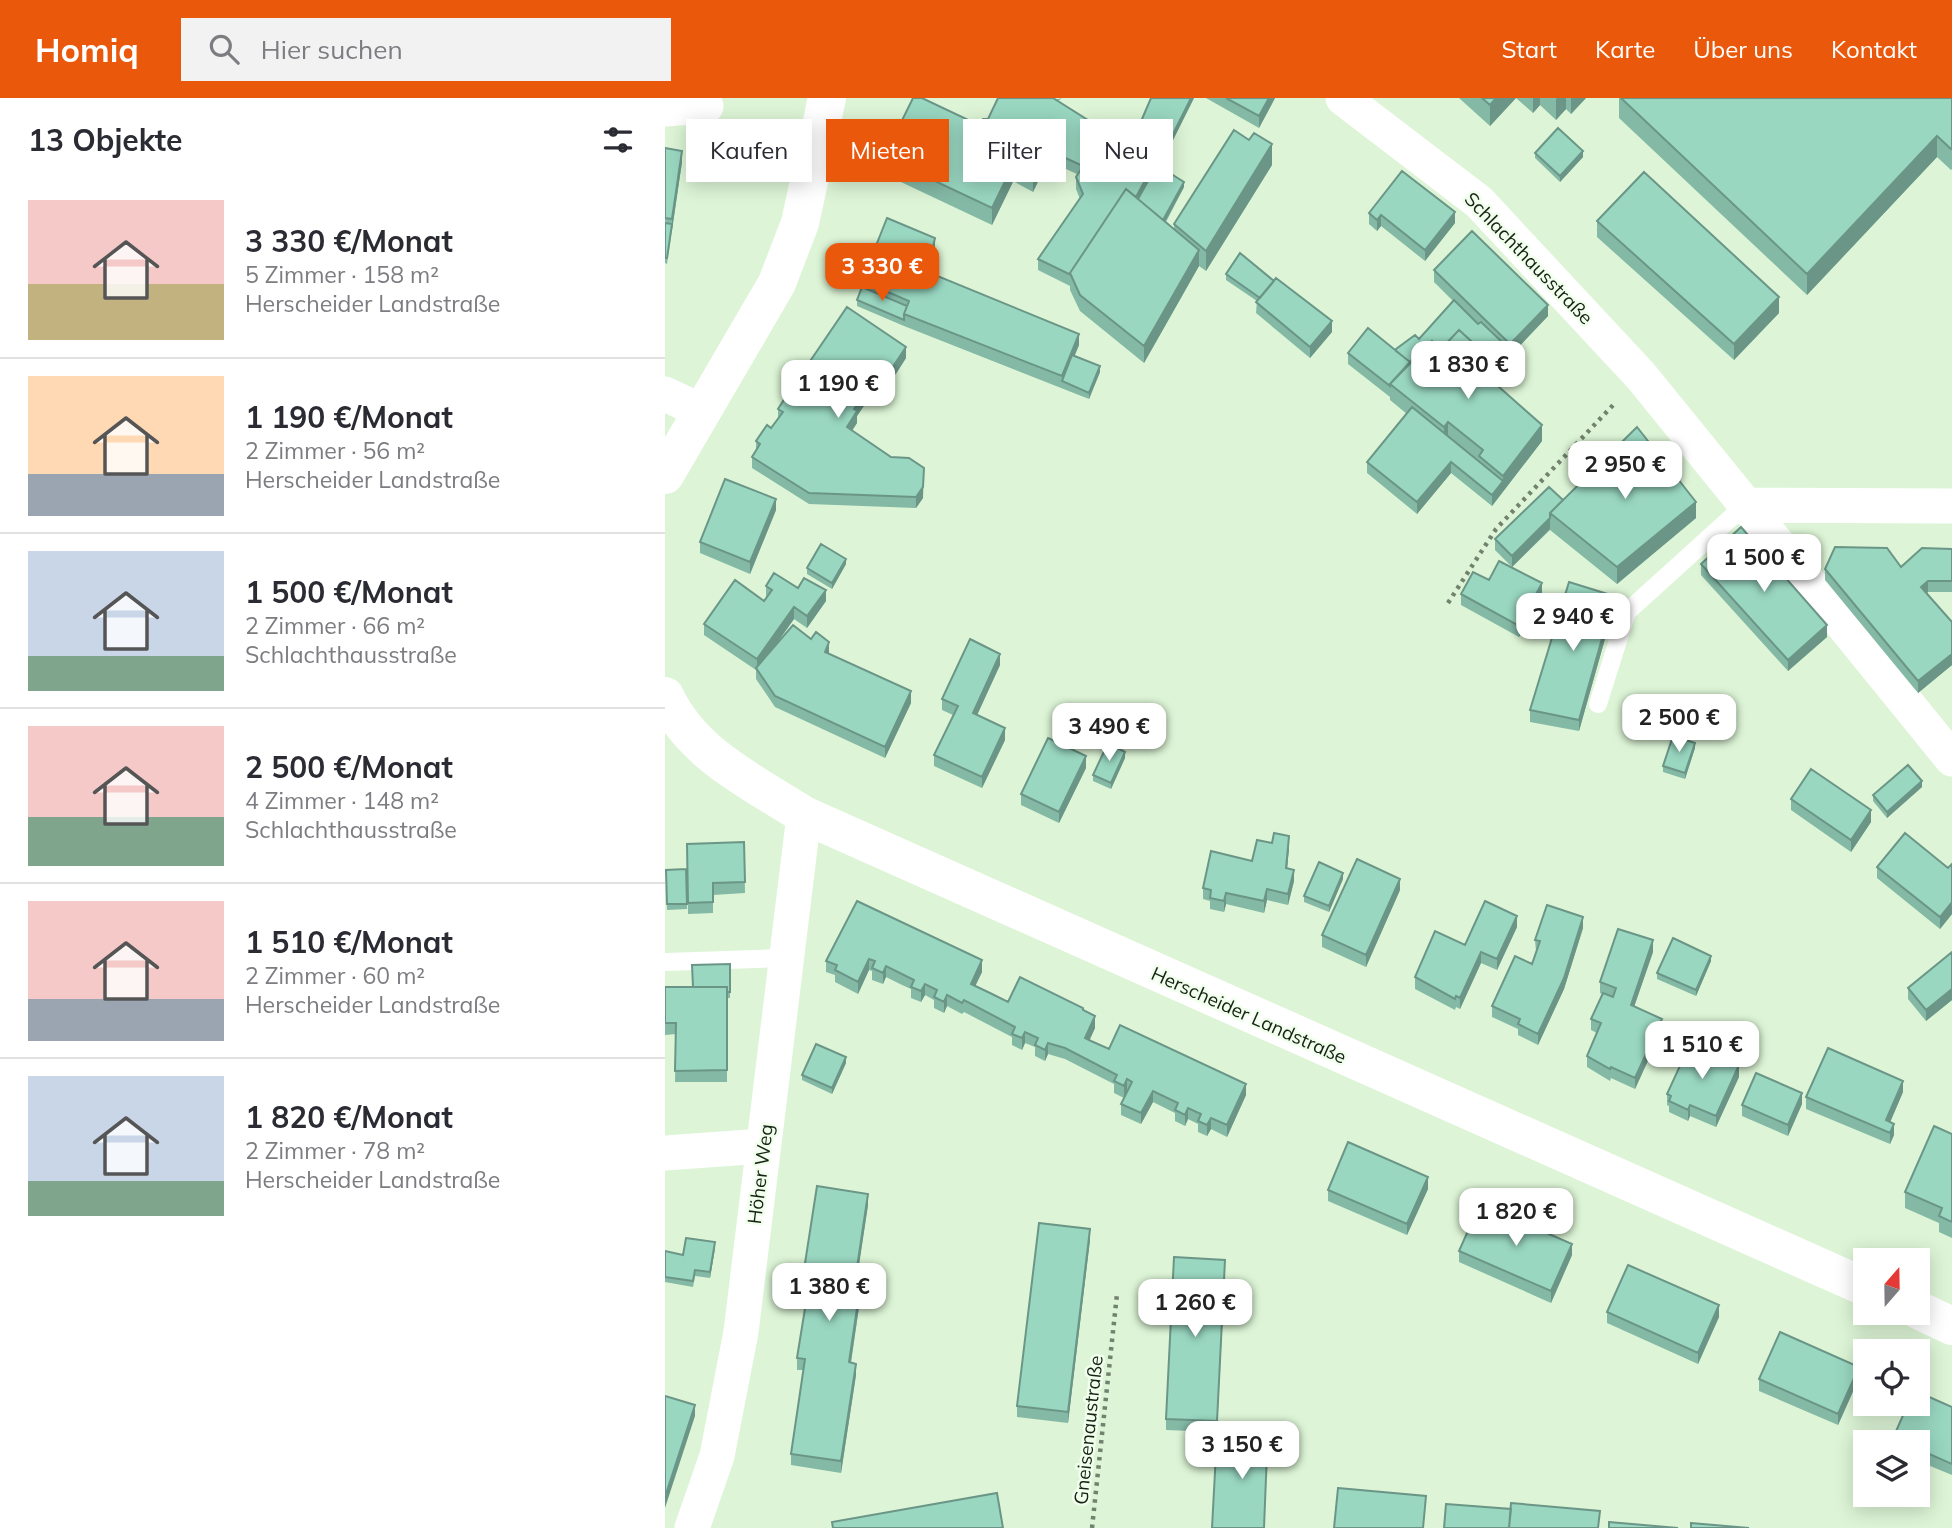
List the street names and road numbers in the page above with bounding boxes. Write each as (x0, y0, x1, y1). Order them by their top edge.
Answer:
street label: Schlachthausstraße (1460, 187, 1598, 329)
street label: Herscheider Landstraße (1148, 961, 1350, 1069)
street label: Höher Weg (742, 1123, 778, 1225)
street label: Gneisenaustraße (1068, 1354, 1108, 1506)

